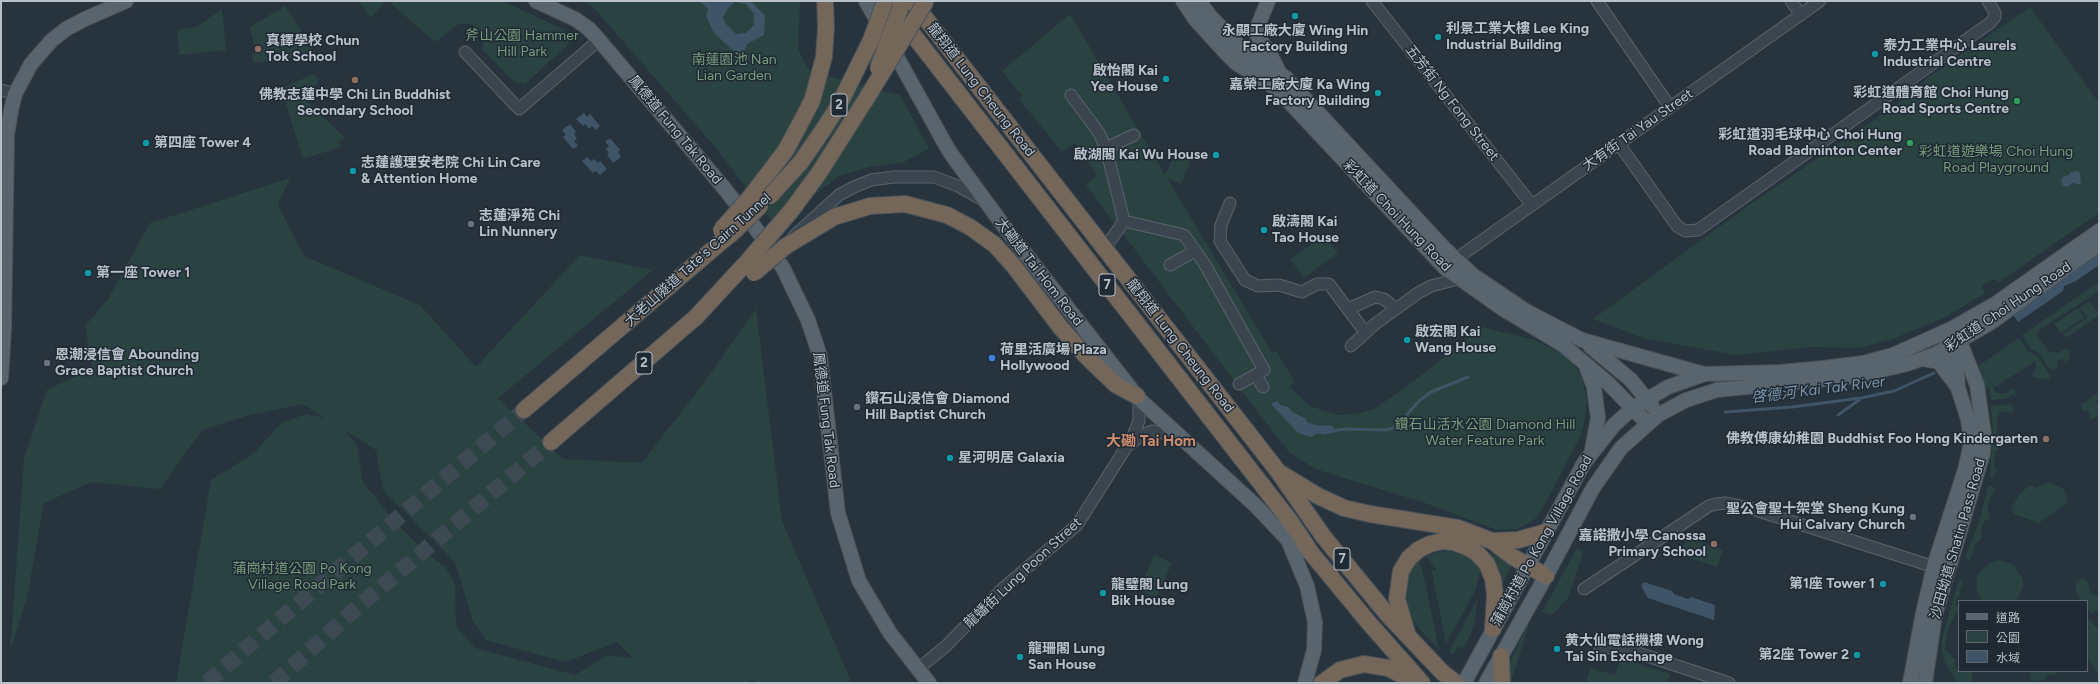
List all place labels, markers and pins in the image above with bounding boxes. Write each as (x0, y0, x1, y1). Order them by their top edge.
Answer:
marker: 永顯工廠大廈 Wing Hin Factory Building (1290, 11, 1300, 21)
place label: 利景工業大樓 Lee King Industrial Building (1446, 21, 1589, 54)
place label: 永顯工廠大廈 Wing Hin Factory Building (1222, 23, 1368, 56)
marker: 利景工業大樓 Lee King Industrial Building (1433, 32, 1443, 42)
place label: 真鐸學校 Chun Tok School (266, 33, 359, 66)
place label: 泰力工業中心 Laurels Industrial Centre (1883, 38, 2016, 70)
marker: 真鐸學校 Chun Tok School (253, 44, 263, 54)
marker: 泰力工業中心 Laurels Industrial Centre (1870, 49, 1880, 59)
place label: 啟怡閣 Kai Yee House (1090, 63, 1158, 96)
marker: 啟怡閣 Kai Yee House (1161, 74, 1171, 84)
marker: 佛教志蓮中學 Chi Lin Buddhist Secondary School (350, 75, 360, 85)
place label: 嘉榮工廠大廈 Ka Wing Factory Building (1229, 77, 1370, 110)
place label: 彩虹道體育館 Choi Hung Road Sports Centre (1854, 85, 2009, 118)
place label: 佛教志蓮中學 Chi Lin Buddhist Secondary School (259, 87, 451, 120)
marker: 嘉榮工廠大廈 Ka Wing Factory Building (1373, 88, 1383, 98)
marker: 彩虹道體育館 Choi Hung Road Sports Centre (2012, 96, 2022, 106)
place label: 彩虹道羽毛球中心 Choi Hung Road Badminton Center (1719, 127, 1902, 160)
place label: 第四座 Tower 4 (154, 135, 251, 151)
marker: 第四座 Tower 4 (141, 138, 151, 148)
marker: 彩虹道羽毛球中心 Choi Hung Road Badminton Center (1905, 138, 1915, 148)
place label: 啟湖閣 Kai Wu House (1074, 147, 1208, 163)
marker: 啟湖閣 Kai Wu House (1211, 150, 1221, 160)
place label: 志蓮護理安老院 Chi Lin Care & Attention Home (361, 155, 541, 188)
marker: 志蓮護理安老院 Chi Lin Care & Attention Home (348, 166, 358, 176)
place label: 志蓮淨苑 Chi Lin Nunnery (479, 208, 560, 240)
place label: 啟濤閣 Kai Tao House (1272, 214, 1339, 246)
marker: 志蓮淨苑 Chi Lin Nunnery (466, 219, 476, 229)
marker: 啟濤閣 Kai Tao House (1259, 225, 1269, 235)
place label: 第一座 Tower 1 (96, 265, 190, 281)
marker: 第一座 Tower 1 (83, 268, 93, 278)
place label: 啟宏閣 Kai Wang House (1415, 324, 1496, 356)
marker: 啟宏閣 Kai Wang House (1402, 335, 1412, 345)
place label: 荷里活廣場 Plaza Hollywood (1000, 342, 1107, 374)
place label: 恩潮浸信會 Abounding Grace Baptist Church (55, 347, 199, 380)
marker: 荷里活廣場 Plaza Hollywood (987, 353, 997, 363)
marker: 恩潮浸信會 Abounding Grace Baptist Church (42, 358, 52, 368)
place label: 鑽石山浸信會 Diamond Hill Baptist Church (865, 391, 1010, 424)
marker: 鑽石山浸信會 Diamond Hill Baptist Church (852, 402, 862, 412)
place label: 佛教傅康幼稚園 Buddhist Foo Hong Kindergarten (1726, 431, 2038, 447)
marker: 佛教傅康幼稚園 Buddhist Foo Hong Kindergarten (2041, 434, 2051, 444)
place label: 星河明居 Galaxia (958, 450, 1065, 466)
marker: 星河明居 Galaxia (945, 453, 955, 463)
place label: 聖公會聖十架堂 Sheng Kung Hui Calvary Church (1726, 501, 1905, 534)
marker: 聖公會聖十架堂 Sheng Kung Hui Calvary Church (1908, 512, 1918, 522)
place label: 嘉諾撒小學 Canossa Primary School (1578, 528, 1706, 560)
marker: 嘉諾撒小學 Canossa Primary School (1709, 539, 1719, 549)
place label: 第1座 Tower 1 (1789, 576, 1875, 592)
place label: 龍璧閣 Lung Bik House (1111, 577, 1188, 610)
marker: 第1座 Tower 1 (1878, 579, 1888, 589)
marker: 龍璧閣 Lung Bik House (1098, 588, 1108, 598)
place label: 黄大仙電話機樓 Wong Tai Sin Exchange (1565, 633, 1704, 666)
place label: 龍珊閣 Lung San House (1028, 641, 1105, 674)
marker: 黄大仙電話機樓 Wong Tai Sin Exchange (1552, 644, 1562, 654)
place label: 第2座 Tower 2 (1759, 647, 1849, 663)
marker: 第2座 Tower 2 (1852, 650, 1862, 660)
marker: 龍珊閣 Lung San House (1015, 652, 1025, 662)

